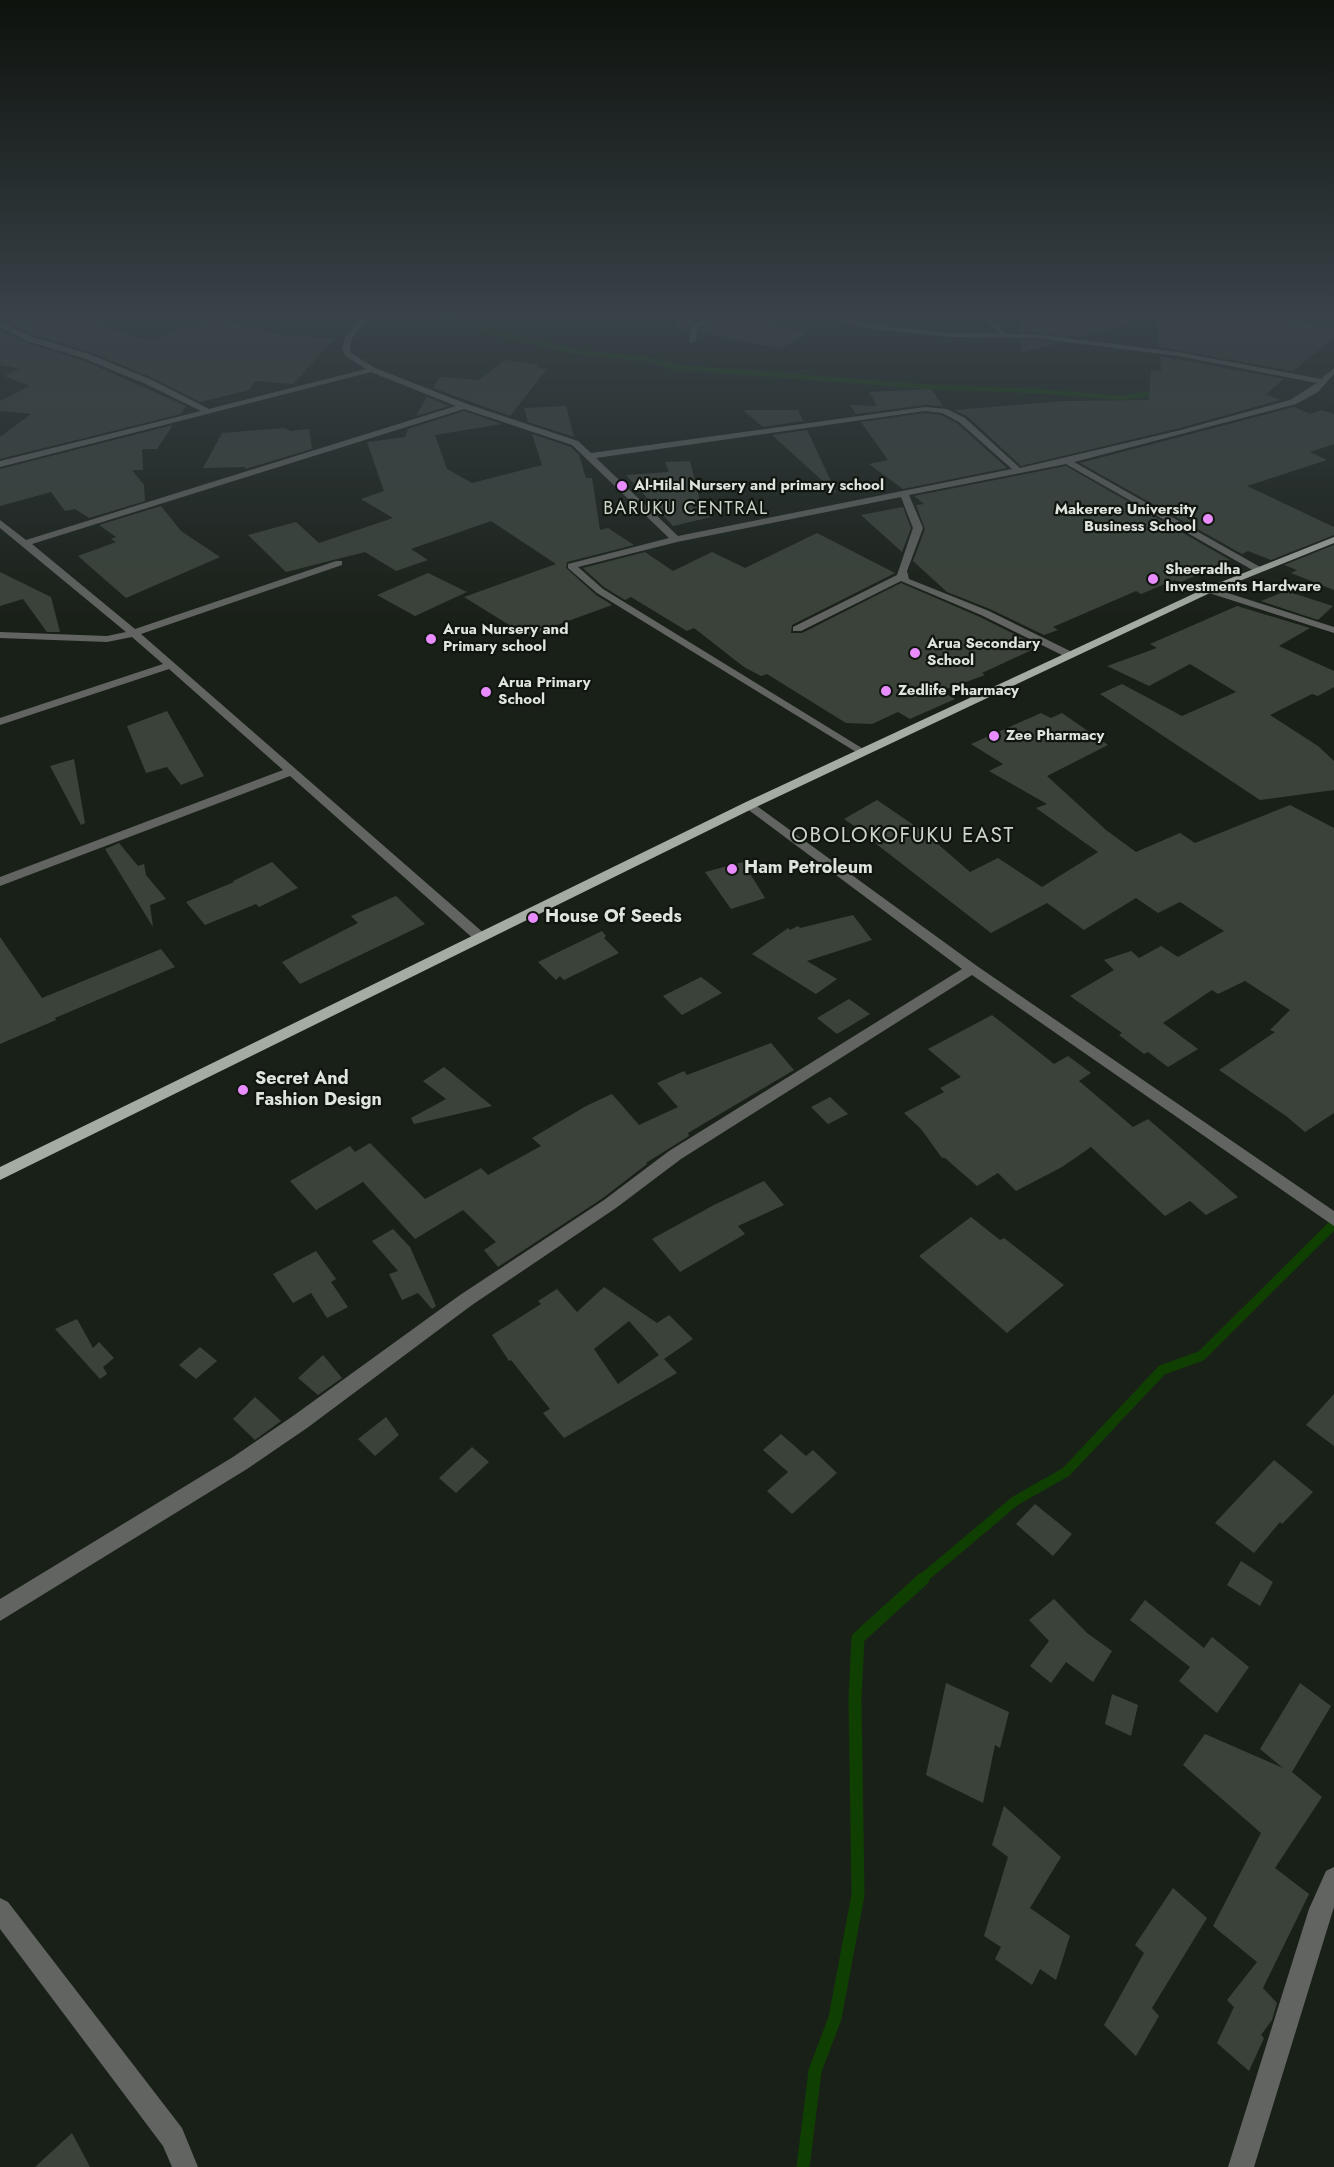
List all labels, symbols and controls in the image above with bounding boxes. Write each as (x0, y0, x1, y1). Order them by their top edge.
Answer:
place label: Al-Hilal Nursery and primary school (634, 477, 884, 495)
marker: Al-Hilal Nursery and primary school (615, 479, 629, 493)
district label: BARUKU CENTRAL (603, 499, 769, 521)
place label: Makerere University Business School (1055, 501, 1196, 536)
marker: Makerere University Business School (1201, 512, 1215, 526)
place label: Sheeradha Investments Hardware (1165, 561, 1321, 596)
marker: Sheeradha Investments Hardware (1146, 572, 1160, 586)
place label: Arua Nursery and Primary school (443, 621, 568, 656)
marker: Arua Nursery and Primary school (424, 632, 438, 646)
place label: Arua Secondary School (927, 635, 1040, 670)
marker: Arua Secondary School (908, 646, 922, 660)
place label: Arua Primary School (498, 674, 591, 709)
place label: Zedlife Pharmacy (898, 682, 1019, 700)
marker: Zedlife Pharmacy (879, 684, 893, 698)
marker: Arua Primary School (479, 685, 493, 699)
place label: Zee Pharmacy (1006, 727, 1104, 745)
marker: Zee Pharmacy (987, 729, 1001, 743)
district label: OBOLOKOFUKU EAST (791, 824, 1015, 850)
place label: Ham Petroleum (744, 858, 873, 880)
marker: Ham Petroleum (725, 862, 739, 876)
place label: House Of Seeds (545, 907, 682, 929)
marker: House Of Seeds (526, 911, 540, 925)
place label: Secret And Fashion Design (255, 1069, 382, 1112)
marker: Secret And Fashion Design (236, 1083, 250, 1097)

